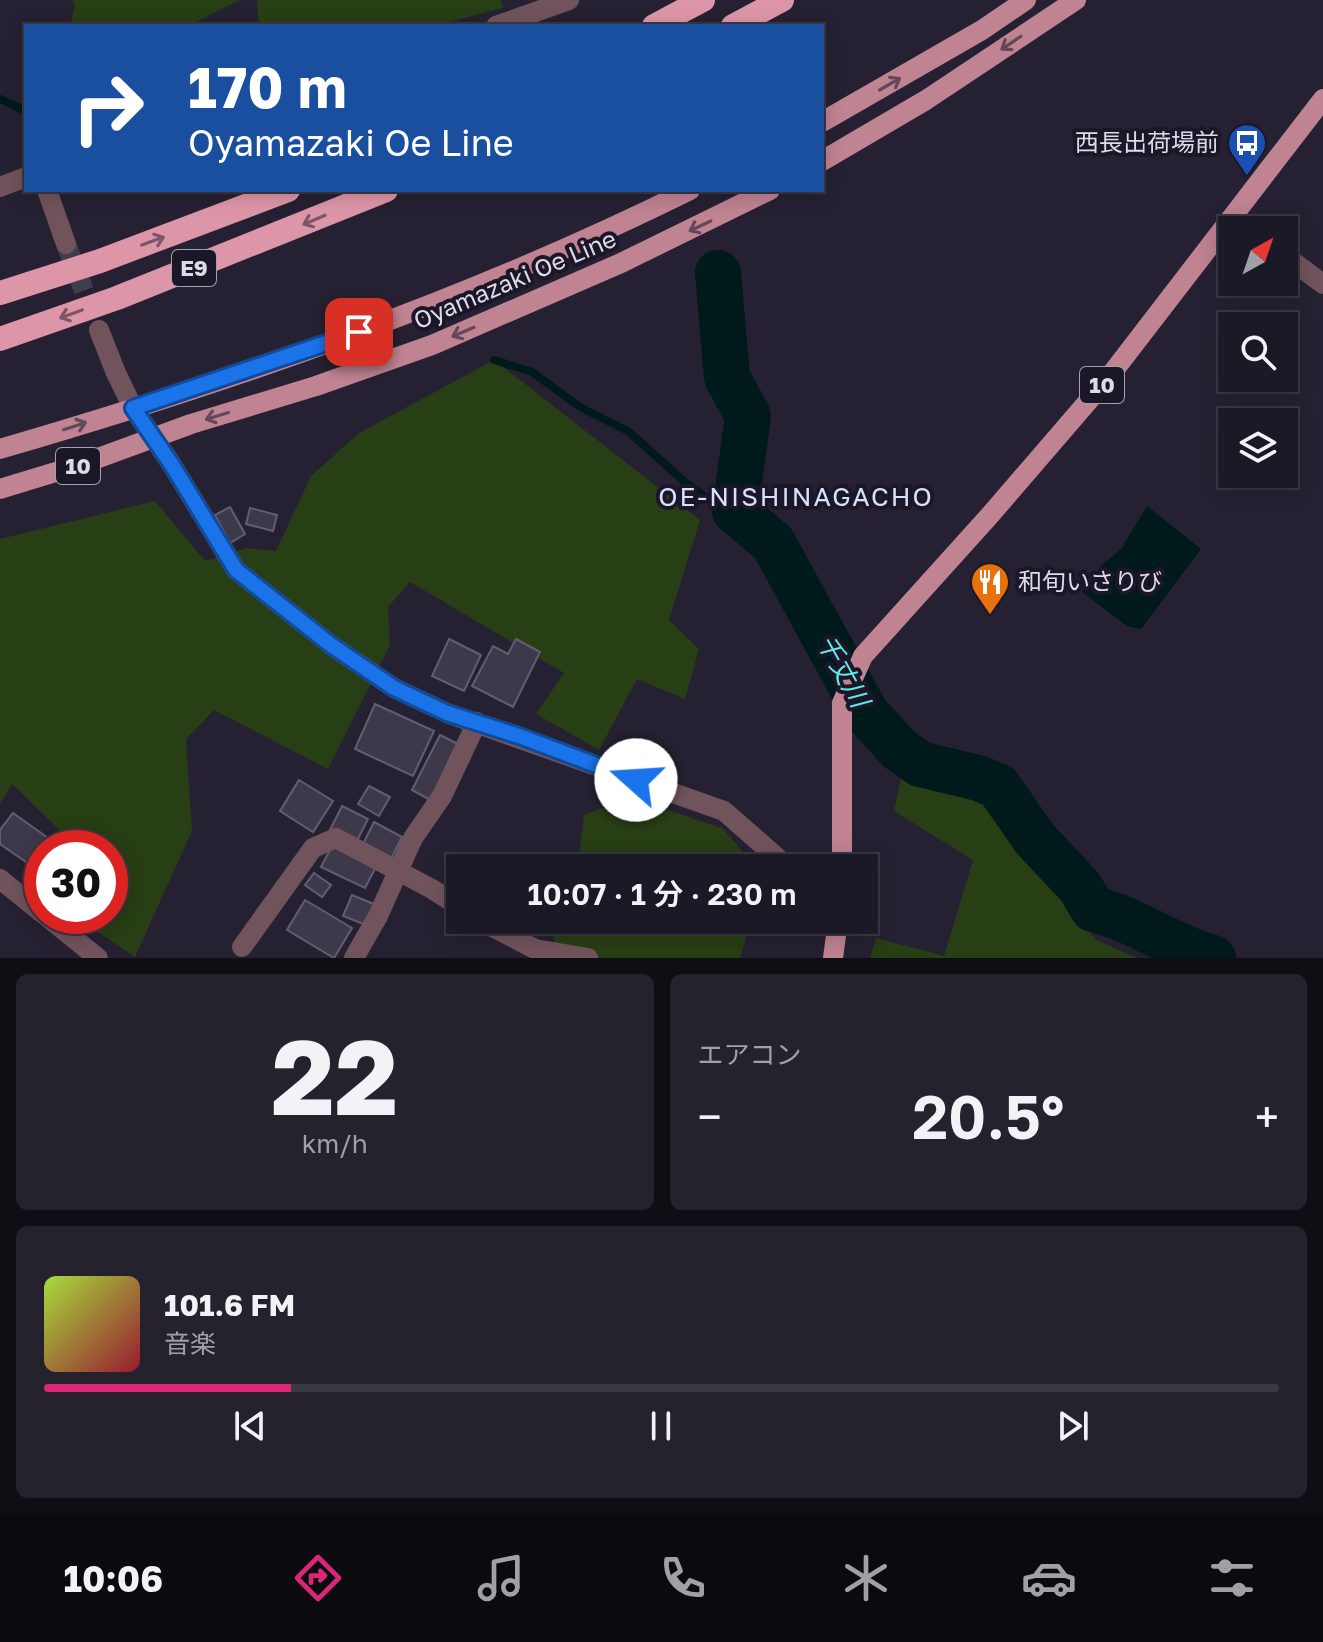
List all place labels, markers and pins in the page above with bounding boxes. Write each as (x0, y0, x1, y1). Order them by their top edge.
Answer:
bus stop icon: 西長出荷場前 (1226, 122, 1268, 177)
place label: 西長出荷場前 (1075, 127, 1219, 156)
pin (325, 298, 393, 366)
restaurant icon: 和旬いさりび (969, 561, 1011, 616)
place label: 和旬いさりび (1018, 566, 1162, 595)

